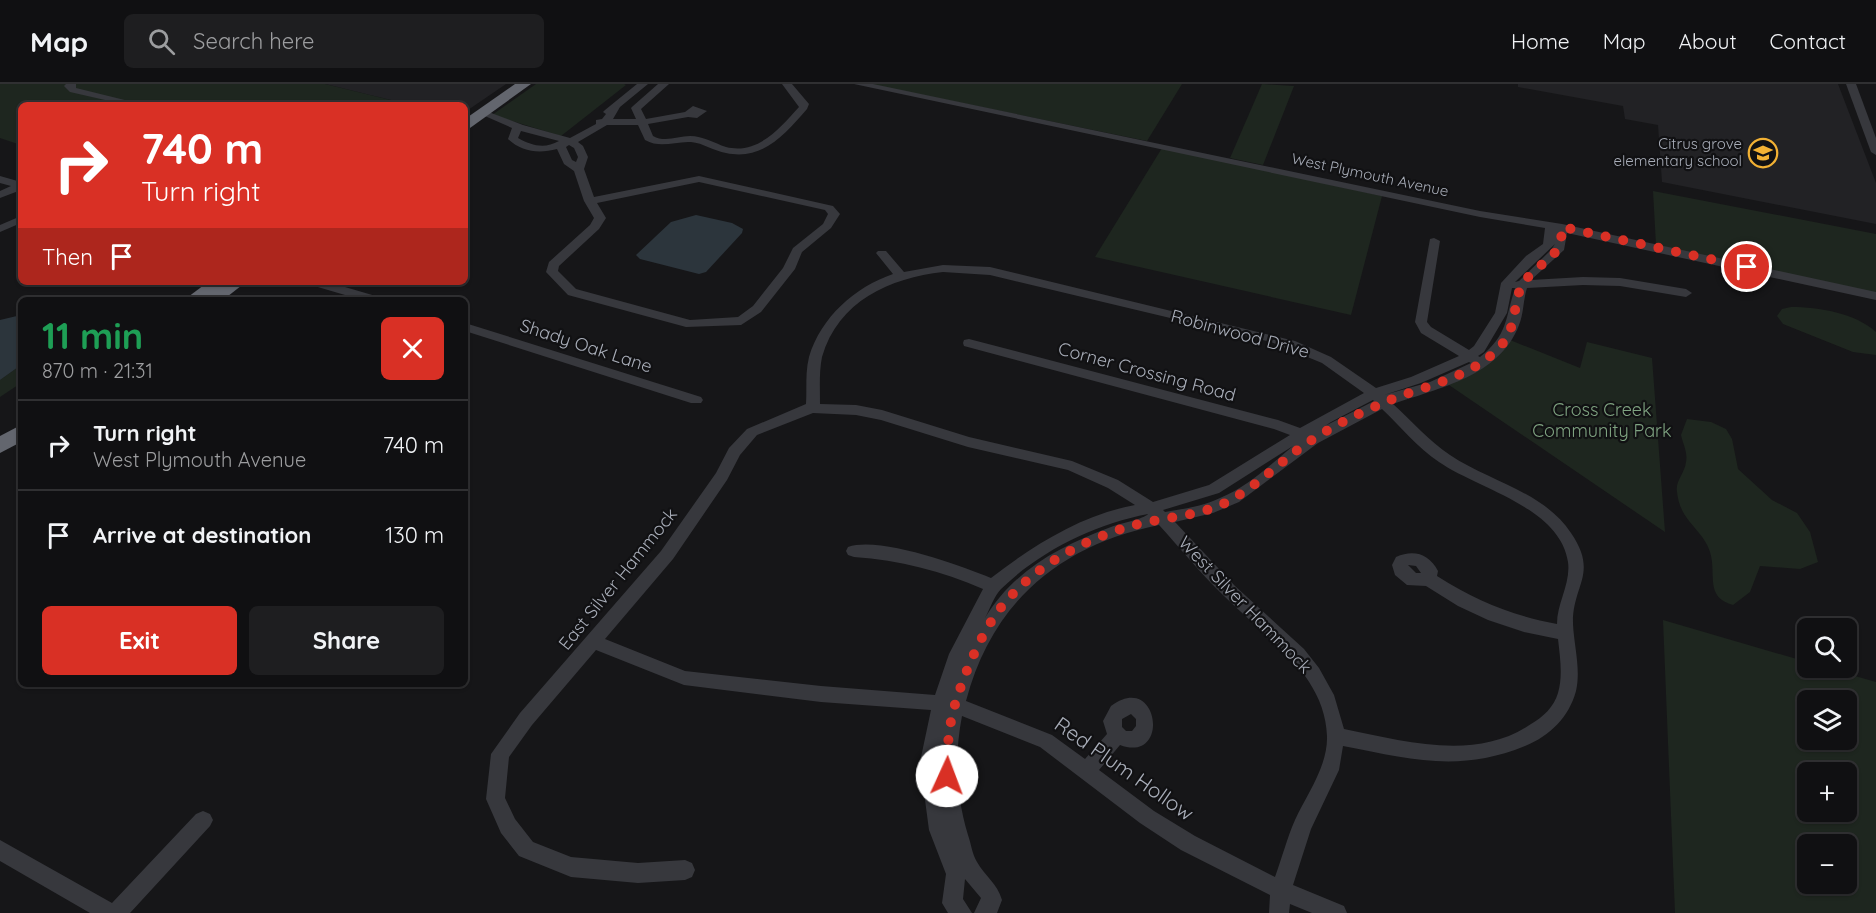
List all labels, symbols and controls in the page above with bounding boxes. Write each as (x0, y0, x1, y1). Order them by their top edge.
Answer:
search box (124, 14, 544, 68)
text: Map (30, 24, 88, 59)
icon: search (145, 25, 178, 58)
text: Search here (193, 27, 315, 55)
text: Home (1511, 28, 1570, 54)
text: Map (1603, 28, 1646, 54)
text: About (1679, 28, 1737, 54)
text: Contact (1770, 28, 1846, 54)
text: 740 m (141, 122, 263, 175)
icon: right (42, 126, 120, 204)
place label: Citrus grove elementary school (1613, 134, 1742, 170)
school or university icon: Citrus grove elementary school (1747, 137, 1779, 169)
street label: West Plymouth Avenue (1290, 149, 1450, 200)
text: Turn right (141, 174, 260, 208)
icon: arrive (105, 240, 138, 273)
pin (1721, 241, 1772, 292)
text: Then (42, 243, 93, 271)
icon: arrive (1730, 250, 1763, 283)
street label: Robinwood Drive (1168, 304, 1312, 363)
text: 11 min (42, 313, 143, 358)
street label: Shady Oak Lane (517, 313, 655, 378)
button: close (381, 317, 444, 380)
street label: Corner Crossing Road (1056, 337, 1239, 406)
text: 870 m · 21:31 (42, 358, 153, 383)
park label: Cross Creek Community Park (1532, 398, 1672, 442)
text: Turn right (93, 419, 197, 447)
icon: right (42, 429, 75, 462)
text: 740 m (383, 431, 444, 459)
text: West Plymouth Avenue (93, 447, 306, 472)
street label: East Silver Hammock (553, 503, 682, 654)
icon: arrive (42, 519, 75, 552)
text: Arrive at destination (93, 521, 311, 549)
text: 130 m (385, 521, 444, 549)
street label: West Silver Hammock (1174, 531, 1317, 678)
button: Exit (42, 606, 237, 675)
button: Share (249, 606, 444, 675)
map controls (1797, 618, 1857, 894)
button: search (1797, 618, 1857, 678)
button: layers (1797, 690, 1857, 750)
street label: Red Plum Hollow (1050, 710, 1199, 826)
position arrow (915, 744, 979, 808)
button: + (1797, 762, 1857, 822)
button: − (1797, 834, 1857, 894)

